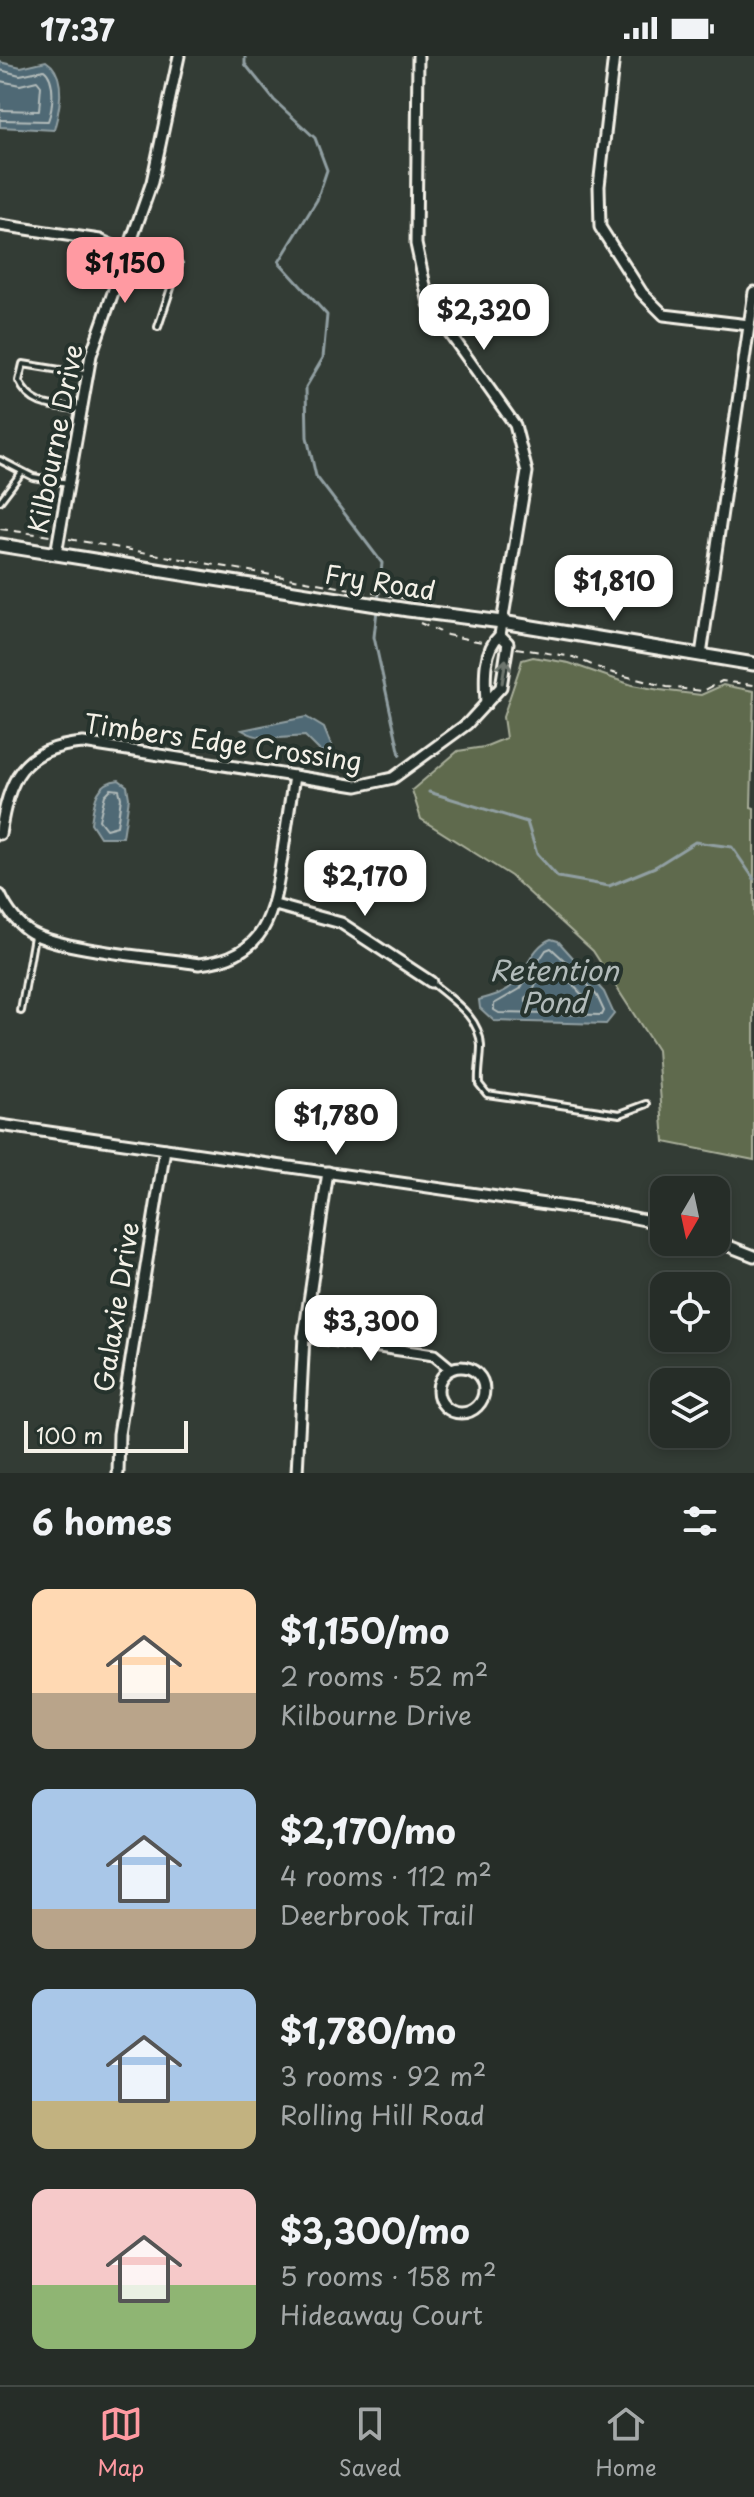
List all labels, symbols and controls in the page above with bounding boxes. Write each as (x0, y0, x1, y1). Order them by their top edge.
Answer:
text: 17:37 (40, 6, 115, 51)
pin: $1,150 (60, 237, 190, 305)
text: $1,150 (85, 243, 165, 282)
pin: $2,320 (419, 284, 549, 352)
text: $2,320 (437, 290, 531, 329)
street label: Kilbourne Drive (17, 341, 92, 537)
street label: Fry Road (322, 554, 438, 609)
pin: $1,810 (549, 555, 679, 623)
text: $1,810 (573, 561, 655, 600)
one-way arrow (497, 658, 512, 684)
street label: Timbers Edge Crossing (82, 703, 365, 780)
pin: $2,170 (300, 850, 430, 918)
text: $2,170 (322, 856, 408, 895)
water label: Retention Pond (489, 948, 620, 1023)
pin: $1,780 (271, 1089, 401, 1157)
text: $1,780 (293, 1095, 379, 1134)
north arrow (650, 1176, 730, 1256)
map controls (650, 1176, 730, 1448)
street label: Galaxie Drive (83, 1219, 148, 1395)
button: locate (650, 1272, 730, 1352)
pin: $3,300 (306, 1295, 436, 1363)
text: $3,300 (323, 1301, 419, 1340)
button: layers (650, 1368, 730, 1448)
scale bar (24, 1417, 188, 1453)
text: 100 m (36, 1418, 103, 1451)
text: 6 homes (32, 1495, 172, 1547)
icon: filters (678, 1499, 722, 1543)
text: $1,150/mo (280, 1604, 449, 1656)
icon: home (96, 1621, 192, 1717)
text: 2 rooms · 52 m² (280, 1656, 488, 1695)
text: Kilbourne Drive (280, 1695, 472, 1734)
text: $2,170/mo (280, 1804, 456, 1856)
icon: home (96, 1821, 192, 1917)
text: 4 rooms · 112 m² (280, 1856, 492, 1895)
text: Deerbrook Trail (280, 1895, 474, 1934)
text: $1,780/mo (280, 2004, 456, 2056)
icon: home (96, 2021, 192, 2117)
text: 3 rooms · 92 m² (280, 2056, 486, 2095)
text: Rolling Hill Road (280, 2095, 485, 2134)
text: $3,300/mo (280, 2204, 470, 2256)
icon: home (96, 2221, 192, 2317)
text: 5 rooms · 158 m² (280, 2256, 497, 2295)
text: Hideaway Court (280, 2295, 483, 2334)
tab: Map (97, 2402, 144, 2483)
tab: Saved (339, 2402, 401, 2483)
tab: Home (596, 2402, 657, 2483)

